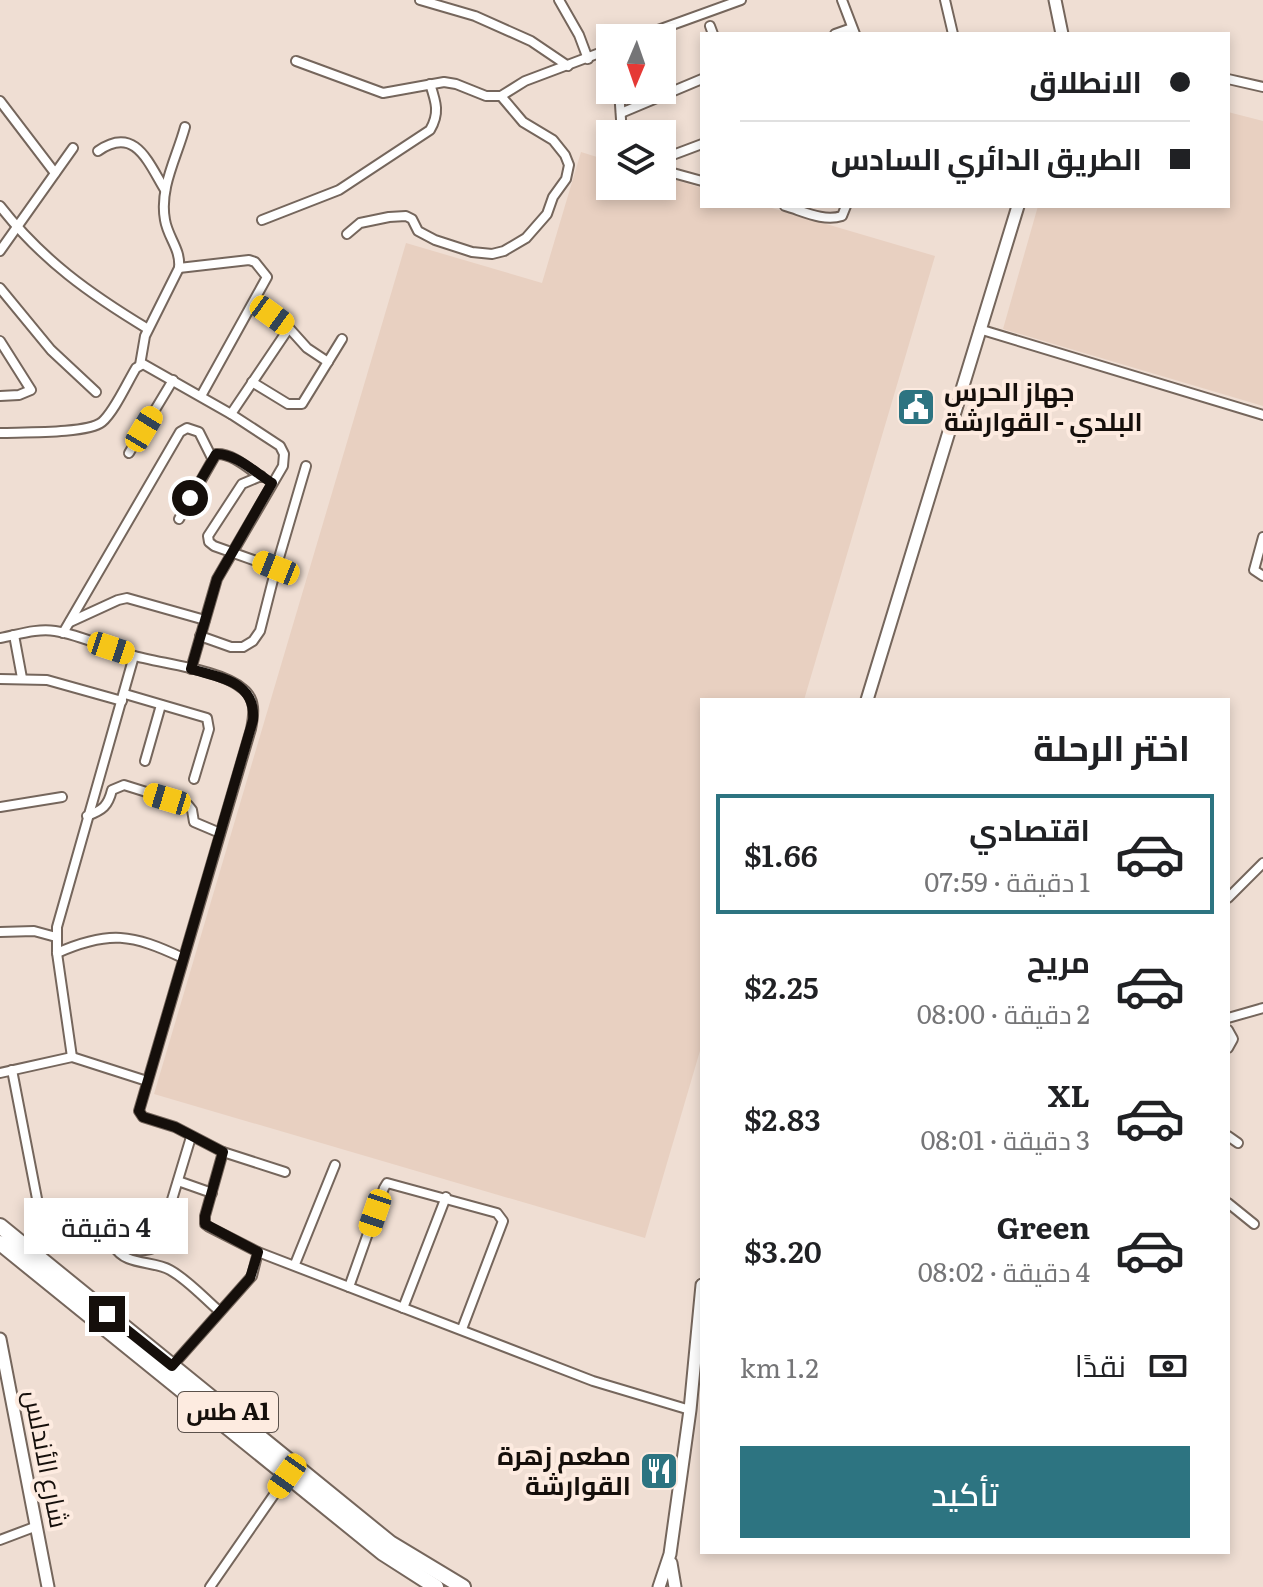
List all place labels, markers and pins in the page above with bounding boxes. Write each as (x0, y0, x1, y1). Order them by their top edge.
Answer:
place label: جهاز الحرس البلدي - القوارشة (944, 370, 1143, 443)
public building icon: جهاز الحرس البلدي - القوارشة (895, 386, 937, 428)
place label: مطعم زهرة القوارشة (497, 1434, 631, 1503)
restaurant icon: مطعم زهرة القوارشة (638, 1450, 680, 1492)

